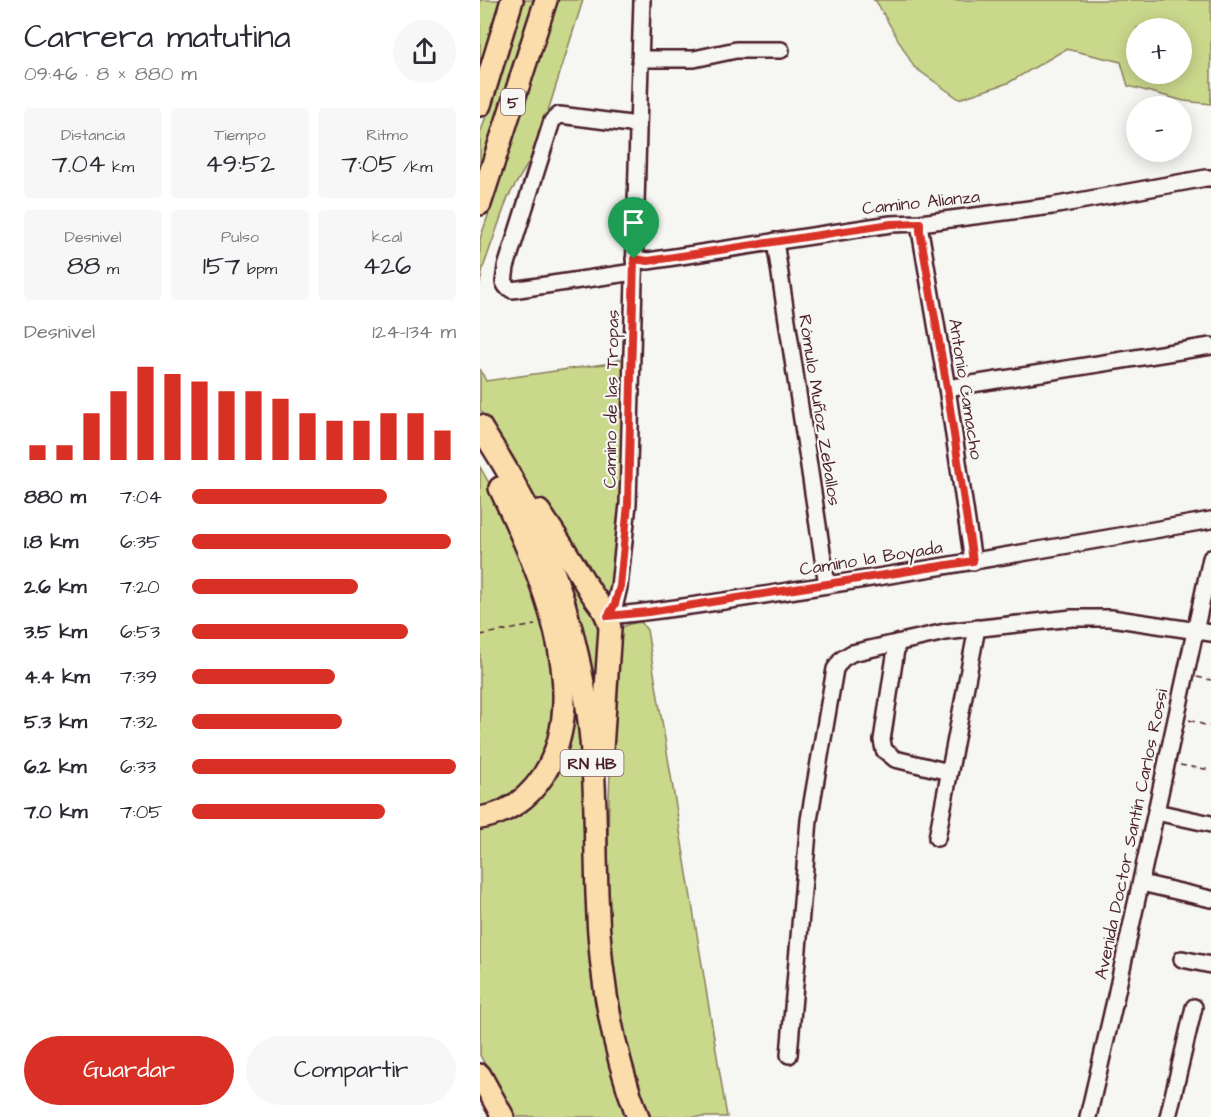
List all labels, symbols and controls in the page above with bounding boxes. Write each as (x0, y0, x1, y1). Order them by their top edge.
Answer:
text: Carrera matutina (24, 14, 291, 60)
map controls (1126, 18, 1192, 162)
button: + (1126, 18, 1192, 84)
button: share (393, 20, 456, 83)
text: 09:46 · 8 × 880 m (24, 60, 197, 88)
road number: 5 (501, 89, 525, 115)
button: − (1126, 96, 1192, 162)
text: Distancia (61, 124, 125, 146)
text: Tiempo (214, 124, 266, 146)
text: Ritmo (366, 124, 408, 146)
text: 7.04 (52, 146, 106, 182)
text: 49:52 (205, 146, 275, 182)
text: 7:05 (341, 146, 397, 182)
text: km (106, 156, 134, 178)
text: /km (397, 156, 433, 178)
street label: Camino Alianza (861, 184, 981, 221)
pin (608, 197, 659, 259)
icon: arrive (617, 206, 650, 239)
text: Desnivel (65, 226, 121, 248)
text: Pulso (221, 226, 259, 248)
text: kcal (372, 226, 402, 248)
text: 88 (67, 248, 100, 284)
text: 157 (203, 248, 240, 284)
text: 426 (363, 248, 411, 284)
text: m (100, 258, 119, 280)
text: bpm (240, 258, 277, 280)
street label: Camino de las Tropas (597, 309, 626, 489)
street label: Rómulo Muñoz Zeballos (792, 313, 847, 508)
street label: Antonio Camacho (942, 317, 989, 461)
text: Desnivel (24, 318, 95, 346)
text: 124–134 m (372, 318, 456, 346)
text: 880 m (24, 483, 86, 511)
text: 7:04 (120, 483, 162, 511)
text: 1.8 km (24, 528, 78, 556)
text: 6:35 (120, 528, 160, 556)
street label: Camino la Boyada (798, 535, 945, 583)
text: 2.6 km (24, 573, 87, 601)
text: 7:20 (120, 573, 160, 601)
text: 3.5 km (24, 618, 87, 646)
text: 6:53 (120, 618, 160, 646)
text: 4.4 km (24, 663, 90, 691)
text: 7:39 (120, 663, 157, 691)
street label: Avenida Doctor Santín Carlos Rossi (1088, 686, 1175, 982)
text: 5.3 km (24, 708, 87, 736)
text: 7:32 (120, 708, 157, 736)
road number: RN HB (560, 750, 624, 776)
text: 6.2 km (24, 753, 87, 781)
text: 6:33 (120, 753, 156, 781)
text: 7.0 km (24, 798, 88, 826)
text: 7:05 (120, 798, 162, 826)
button: Guardar (24, 1036, 234, 1105)
button: Compartir (246, 1036, 456, 1105)

